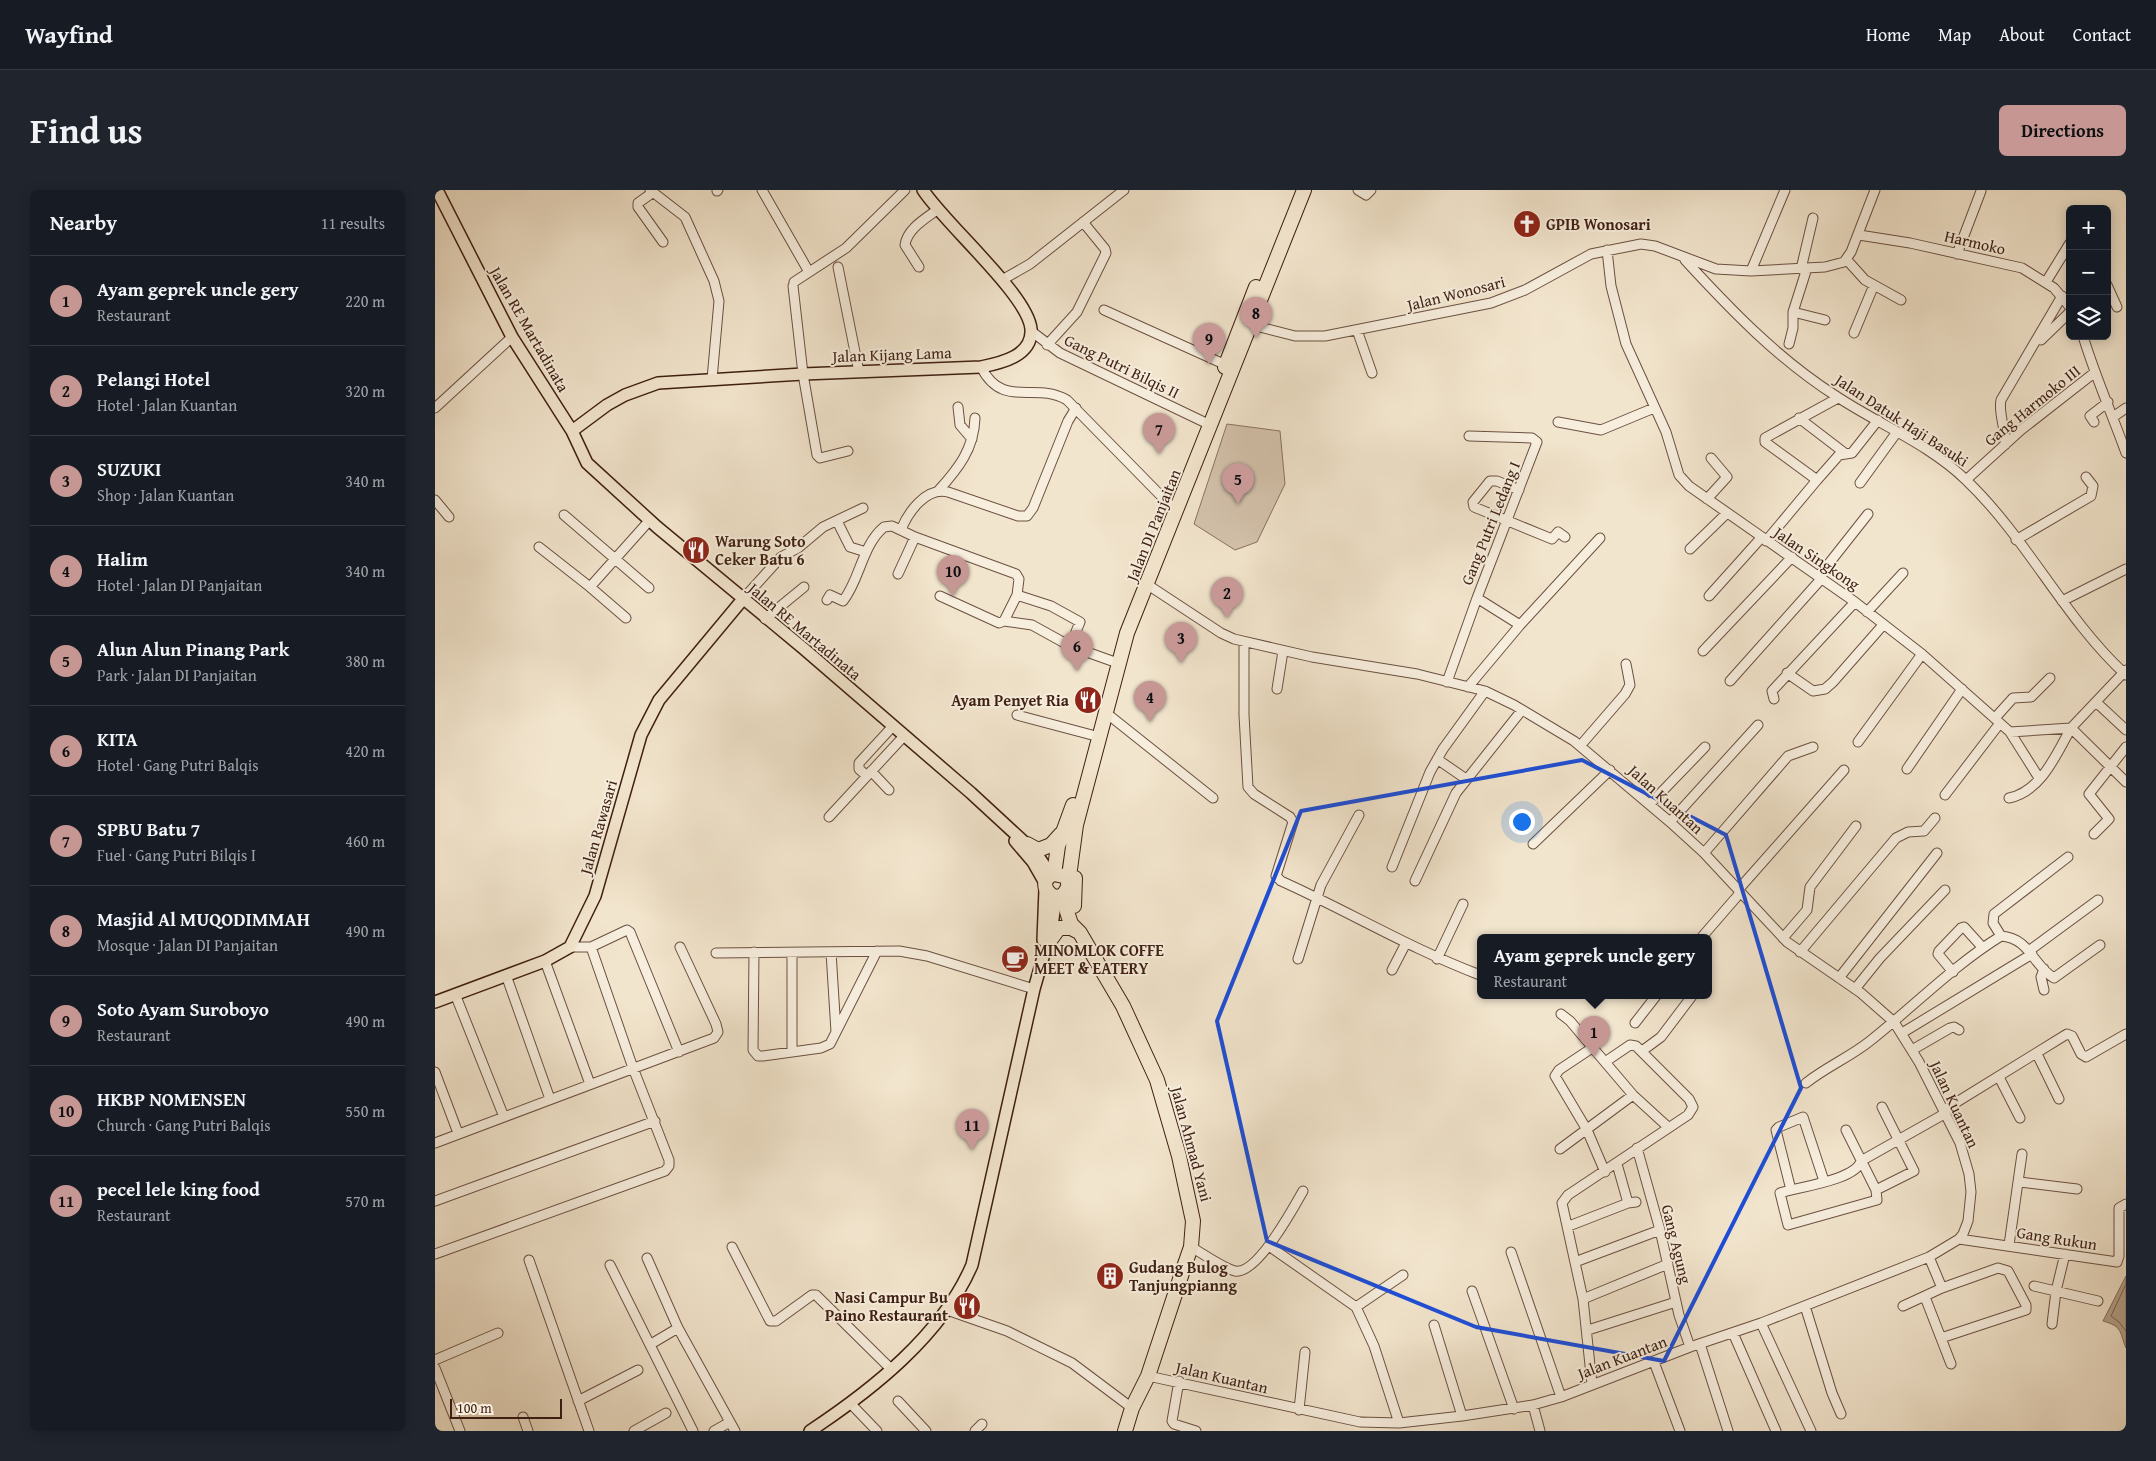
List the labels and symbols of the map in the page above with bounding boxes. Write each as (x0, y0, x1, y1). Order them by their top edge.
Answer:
church icon: GPIB Wonosari (1512, 209, 1542, 239)
place label: GPIB Wonosari (1546, 212, 1651, 236)
street label: Harmoko (1942, 223, 2008, 261)
street label: Jalan RE Martadinata (483, 260, 576, 397)
street label: Jalan Wonosari (1402, 269, 1508, 317)
pin: 8 (1240, 297, 1272, 338)
pin: 9 (1193, 323, 1225, 364)
street label: Gang Putri Bilqis II (1060, 328, 1184, 404)
street label: Jalan Kijang Lama (830, 340, 953, 368)
street label: Gang Harmoko III (1979, 359, 2085, 451)
street label: Jalan Datuk Haji Basuki (1829, 367, 1974, 473)
pin: 7 (1143, 413, 1175, 454)
street label: Gang Putri Ledang I (1454, 457, 1526, 589)
pin: 5 (1222, 463, 1254, 504)
street label: Jalan DI Panjaitan (1119, 465, 1186, 587)
street label: Jalan Singkong (1767, 519, 1865, 596)
place label: Warung Soto Ceker Batu 6 (715, 529, 806, 571)
restaurant icon: Warung Soto Ceker Batu 6 (681, 535, 711, 565)
pin: 10 (937, 555, 969, 596)
street label: Jalan RE Martadinata (742, 575, 867, 686)
pin: 2 (1211, 577, 1243, 618)
pin: 3 (1165, 622, 1197, 663)
pin: 6 (1061, 630, 1093, 671)
pin: 4 (1134, 681, 1166, 722)
restaurant icon: Ayam Penyet Ria (1073, 685, 1103, 715)
place label: Ayam Penyet Ria (951, 688, 1070, 712)
street label: Jalan Kuantan (1622, 757, 1709, 839)
street label: Jalan Rawasari (572, 776, 623, 879)
your location (1509, 809, 1535, 835)
place label: MINOMLOK COFFE MEET & EATERY (1034, 938, 1164, 980)
cafe icon: MINOMLOK COFFE MEET & EATERY (1000, 944, 1030, 974)
pin: 1 (1578, 1016, 1610, 1057)
street label: Jalan Kuantan (1923, 1055, 1986, 1152)
street label: Jalan Ahmad Yani (1165, 1082, 1219, 1205)
pin: 11 (956, 1109, 988, 1150)
street label: Gang Agung (1656, 1202, 1698, 1286)
street label: Gang Rukun (2015, 1220, 2099, 1256)
place label: Gudang Bulog Tanjungpianng (1129, 1255, 1237, 1297)
building icon: Gudang Bulog Tanjungpianng (1095, 1261, 1125, 1291)
place label: Nasi Campur Bu Paino Restaurant (825, 1285, 949, 1327)
restaurant icon: Nasi Campur Bu Paino Restaurant (952, 1291, 982, 1321)
street label: Jalan Kuantan (1572, 1329, 1670, 1386)
street label: Jalan Kuantan (1172, 1354, 1271, 1399)
scale bar (450, 1396, 563, 1419)

